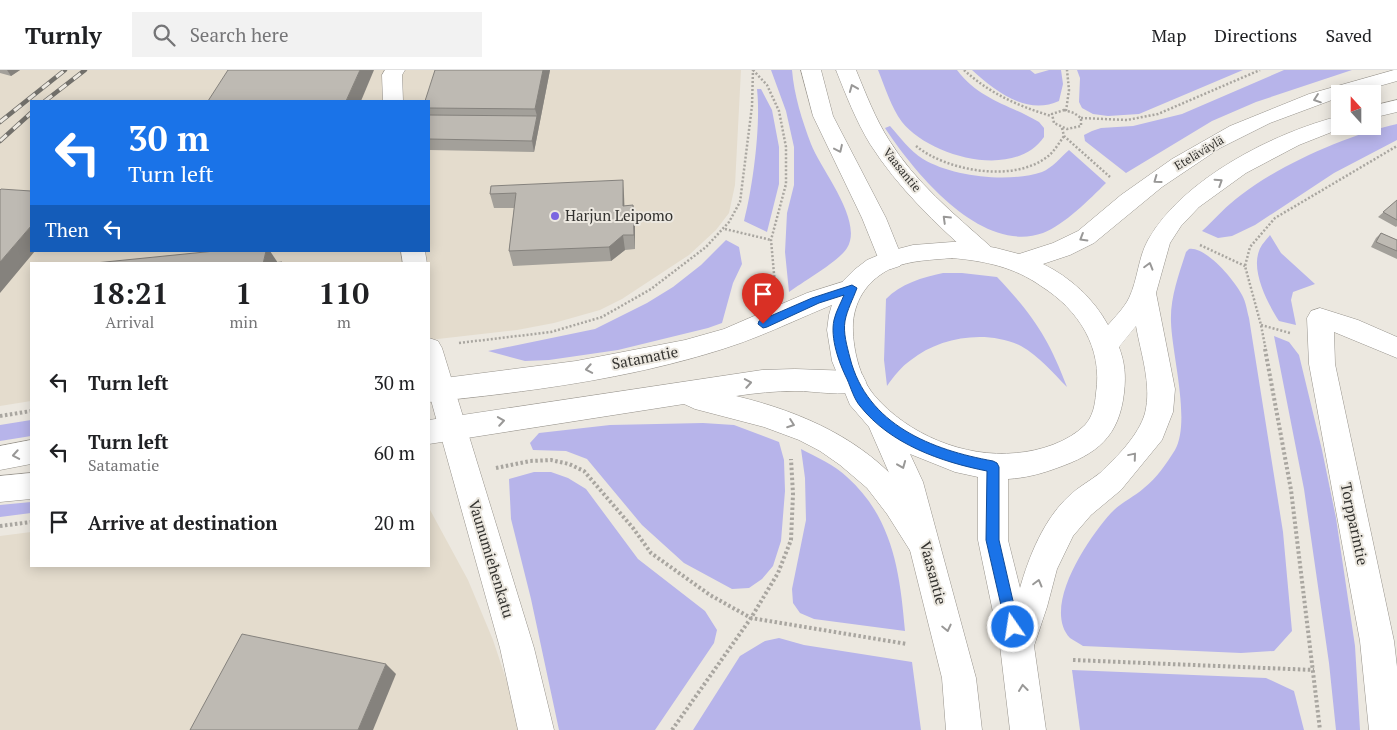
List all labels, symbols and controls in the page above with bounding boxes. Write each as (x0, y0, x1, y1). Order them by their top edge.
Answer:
search box (132, 12, 482, 57)
text: Turnly (25, 19, 102, 51)
icon: search (150, 21, 178, 49)
text: Search here (190, 22, 288, 47)
text: Map (1151, 23, 1186, 47)
text: Directions (1214, 23, 1297, 47)
text: Saved (1325, 23, 1372, 47)
one-way arrow (849, 84, 859, 92)
north arrow (1331, 85, 1381, 135)
map controls (1331, 85, 1381, 135)
one-way arrow (1313, 93, 1321, 103)
text: 30 m (128, 115, 209, 161)
icon: left (45, 120, 110, 185)
street label: Eteläväylä (1171, 132, 1226, 173)
one-way arrow (832, 144, 843, 153)
street label: Vaasantie (880, 145, 925, 195)
text: Turn left (128, 159, 214, 188)
one-way arrow (1153, 174, 1163, 183)
one-way arrow (1213, 179, 1222, 188)
place label: Harjun Leipomo (565, 205, 673, 225)
marker: Harjun Leipomo (549, 210, 561, 222)
icon: left (99, 215, 127, 243)
one-way arrow (943, 216, 952, 225)
text: Then (45, 217, 89, 242)
one-way arrow (1079, 231, 1088, 241)
one-way arrow (1144, 262, 1154, 270)
text: 18:21 (91, 273, 169, 313)
text: 1 (235, 273, 252, 313)
text: 110 (318, 273, 369, 313)
pin (742, 273, 784, 324)
icon: arrive (749, 280, 777, 308)
text: Arrival (105, 311, 154, 333)
text: min (230, 311, 258, 333)
text: m (337, 311, 351, 333)
street label: Satamatie (610, 341, 680, 373)
one-way arrow (585, 363, 594, 373)
icon: left (45, 368, 73, 396)
text: Turn left (88, 370, 169, 395)
text: 30 m (374, 370, 415, 395)
one-way arrow (744, 379, 753, 389)
one-way arrow (497, 417, 506, 427)
one-way arrow (786, 418, 795, 428)
text: Turn left (88, 429, 169, 454)
icon: left (45, 438, 73, 466)
text: 60 m (374, 440, 415, 465)
one-way arrow (11, 449, 20, 459)
one-way arrow (1128, 452, 1137, 461)
text: Satamatie (88, 454, 159, 476)
one-way arrow (896, 460, 906, 469)
street label: Torpparintie (1336, 481, 1373, 567)
street label: Vaunumiehenkatu (464, 497, 520, 621)
icon: arrive (45, 508, 73, 536)
text: Arrive at destination (88, 510, 277, 535)
text: 20 m (374, 510, 415, 535)
street label: Vaasantie (916, 539, 952, 607)
one-way arrow (1032, 579, 1042, 587)
position arrow (986, 600, 1038, 652)
one-way arrow (941, 624, 952, 633)
one-way arrow (1018, 684, 1029, 692)

